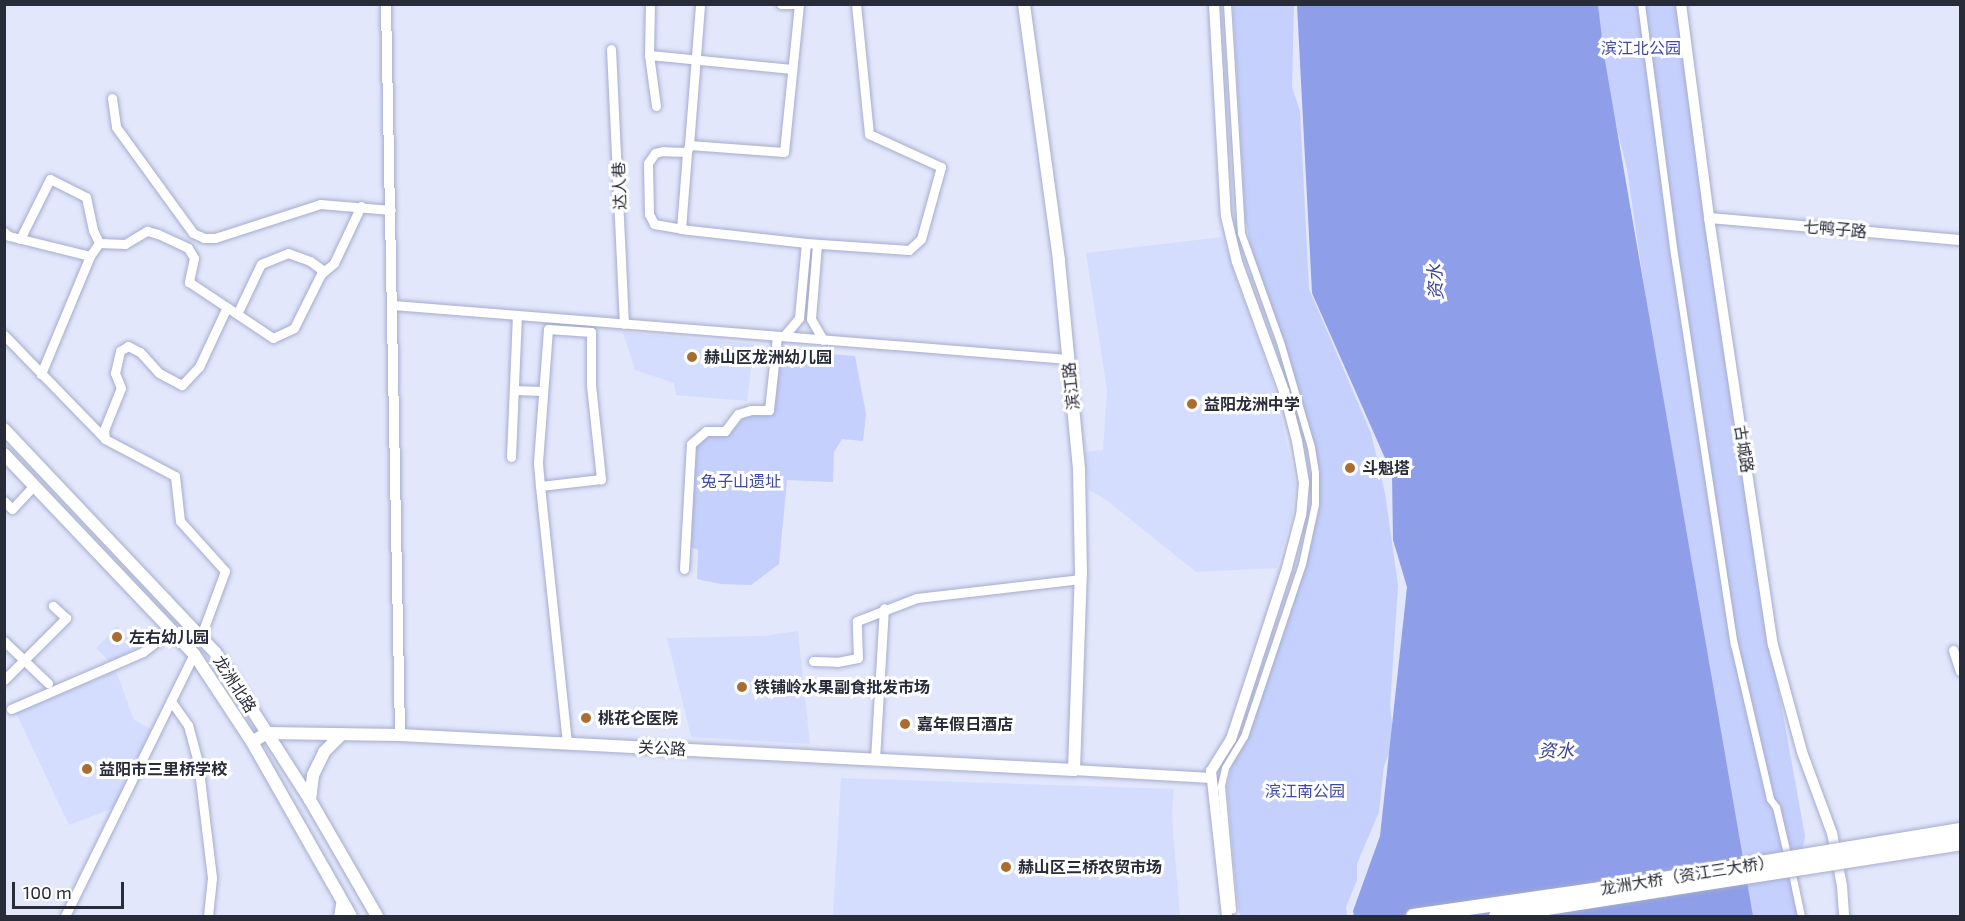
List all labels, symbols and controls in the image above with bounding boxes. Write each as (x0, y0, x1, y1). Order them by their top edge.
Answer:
park label: 滨江北公园 (1601, 38, 1681, 58)
street label: 达人巷 (609, 162, 629, 210)
street label: 七鸭子路 (1802, 217, 1868, 241)
water label: 资水 (1423, 263, 1447, 301)
place label: 赫山区龙洲幼儿园 (704, 347, 832, 367)
marker: 赫山区龙洲幼儿园 (685, 350, 699, 364)
street label: 滨江路 (1059, 361, 1083, 411)
place label: 益阳龙洲中学 (1204, 394, 1300, 414)
marker: 益阳龙洲中学 (1185, 397, 1199, 411)
street label: 古城路 (1731, 424, 1757, 474)
place label: 斗魁塔 (1362, 458, 1410, 478)
marker: 斗魁塔 (1343, 461, 1357, 475)
park label: 兔子山遗址 (701, 471, 781, 491)
place label: 左右幼儿园 (129, 627, 209, 647)
marker: 左右幼儿园 (110, 630, 124, 644)
street label: 龙洲北路 (210, 652, 260, 716)
place label: 铁铺岭水果副食批发市场 (754, 677, 930, 697)
marker: 铁铺岭水果副食批发市场 (735, 680, 749, 694)
place label: 桃花仑医院 (598, 708, 678, 728)
marker: 桃花仑医院 (579, 711, 593, 725)
place label: 嘉年假日酒店 (917, 714, 1013, 734)
marker: 嘉年假日酒店 (898, 717, 912, 731)
street label: 关公路 (638, 737, 686, 759)
water label: 资水 (1538, 739, 1574, 761)
place label: 益阳市三里桥学校 (99, 759, 227, 779)
marker: 益阳市三里桥学校 (80, 762, 94, 776)
park label: 滨江南公园 (1265, 781, 1345, 801)
street label: 龙洲大桥（资江三大桥） (1599, 852, 1775, 898)
place label: 赫山区三桥农贸市场 (1018, 857, 1162, 877)
marker: 赫山区三桥农贸市场 (999, 860, 1013, 874)
scale bar (15, 870, 128, 908)
text: 100 m (23, 881, 72, 903)

